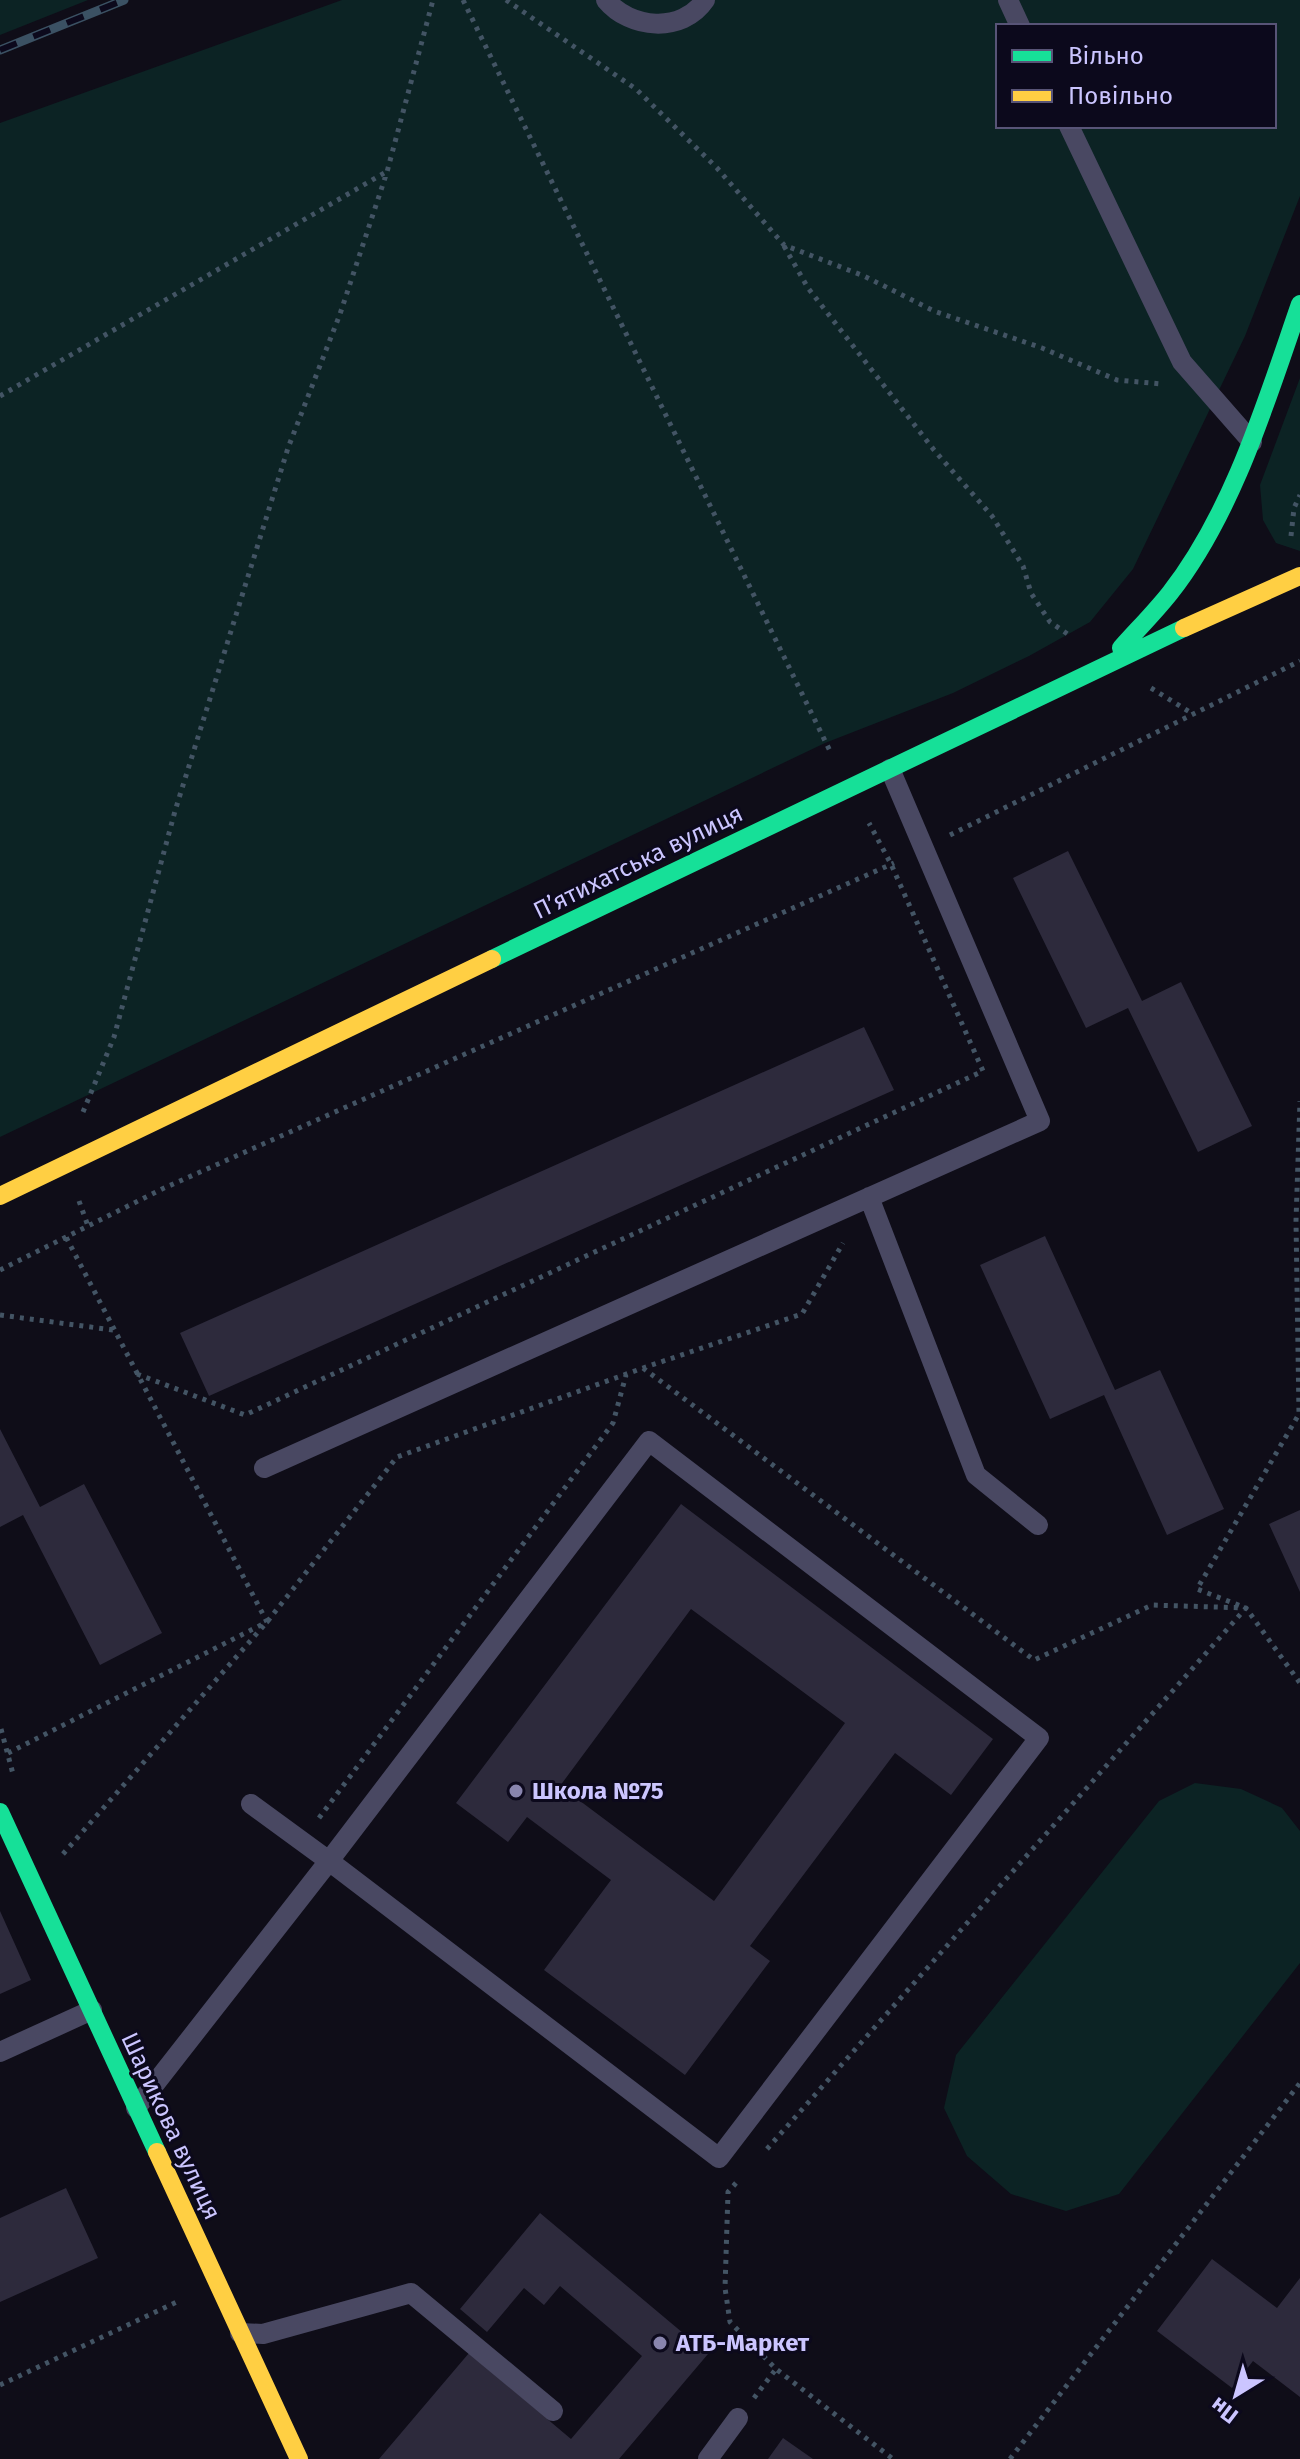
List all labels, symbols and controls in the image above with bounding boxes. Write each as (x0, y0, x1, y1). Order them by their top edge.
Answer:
legend (996, 24, 1276, 128)
text: Вільно (1068, 42, 1144, 70)
text: Повільно (1068, 82, 1173, 110)
street label: П’ятихатська вулиця (529, 799, 747, 925)
place label: Школа №75 (532, 1777, 664, 1805)
marker: Школа №75 (507, 1782, 525, 1800)
street label: Шарикова вулиця (115, 2028, 227, 2224)
place label: АТБ-Маркет (675, 2329, 810, 2357)
marker: АТБ-Маркет (651, 2334, 669, 2352)
north arrow (1196, 2355, 1276, 2435)
text: Пн (1205, 2392, 1243, 2430)

